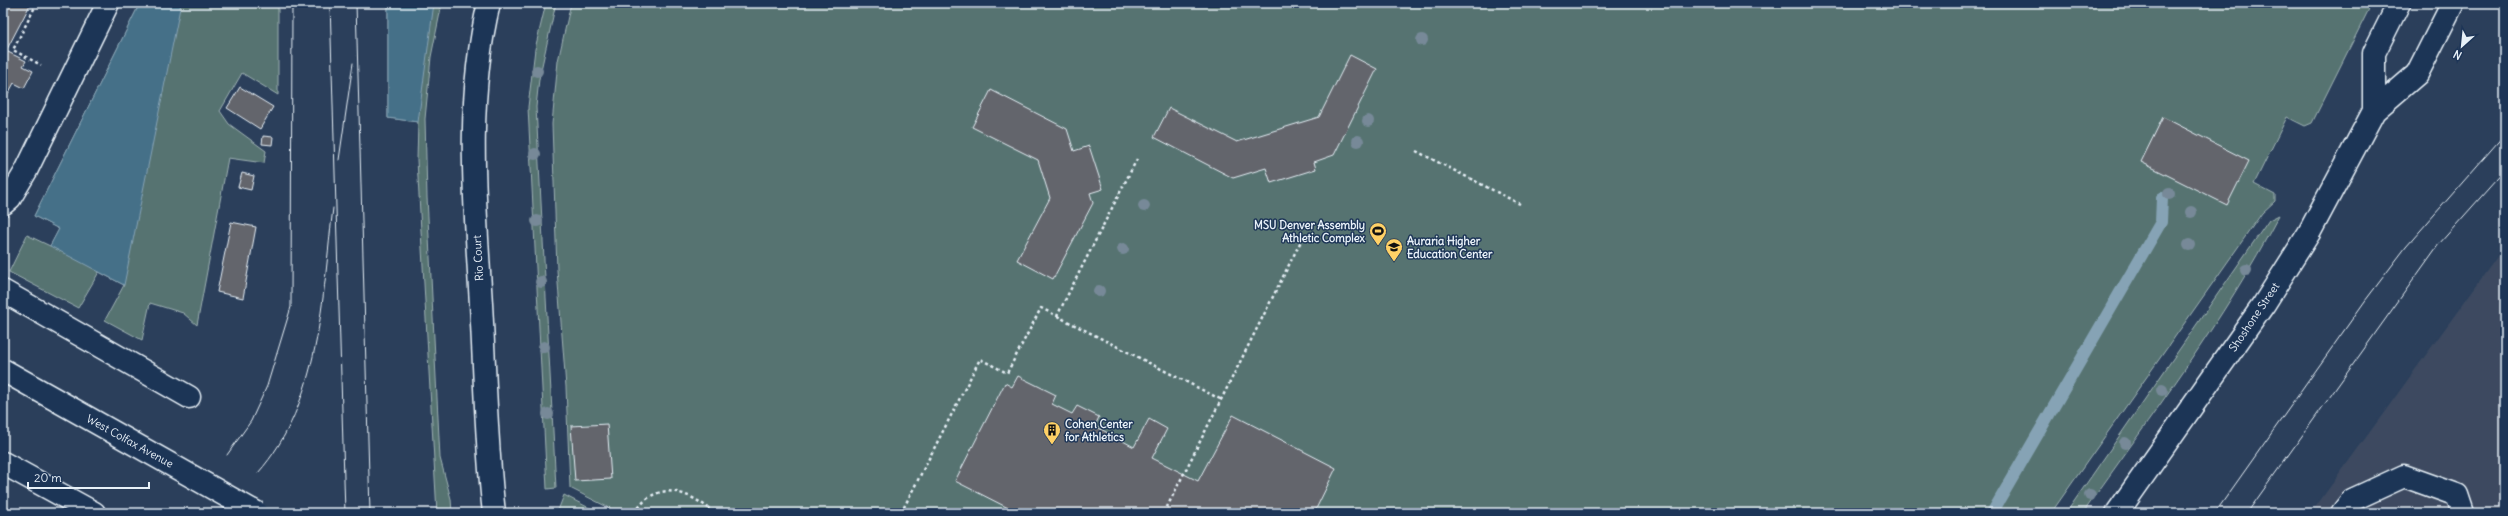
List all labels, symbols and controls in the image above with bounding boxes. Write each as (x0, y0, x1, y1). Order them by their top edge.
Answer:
north arrow (2442, 26, 2482, 66)
text: N (2451, 47, 2464, 63)
place label: MSU Denver Assembly Athletic Complex (1254, 218, 1366, 246)
sports icon: MSU Denver Assembly Athletic Complex (1368, 221, 1388, 246)
street label: Rio Court (470, 234, 486, 281)
place label: Auraria Higher Education Center (1407, 234, 1493, 261)
school or university icon: Auraria Higher Education Center (1384, 237, 1404, 262)
street label: Shoshone Street (2226, 279, 2282, 354)
street label: West Colfax Avenue (84, 411, 176, 471)
place label: Cohen Center for Athletics (1064, 417, 1133, 444)
building icon: Cohen Center for Athletics (1042, 420, 1062, 445)
scale bar (28, 464, 149, 490)
text: 20 m (34, 470, 62, 485)

